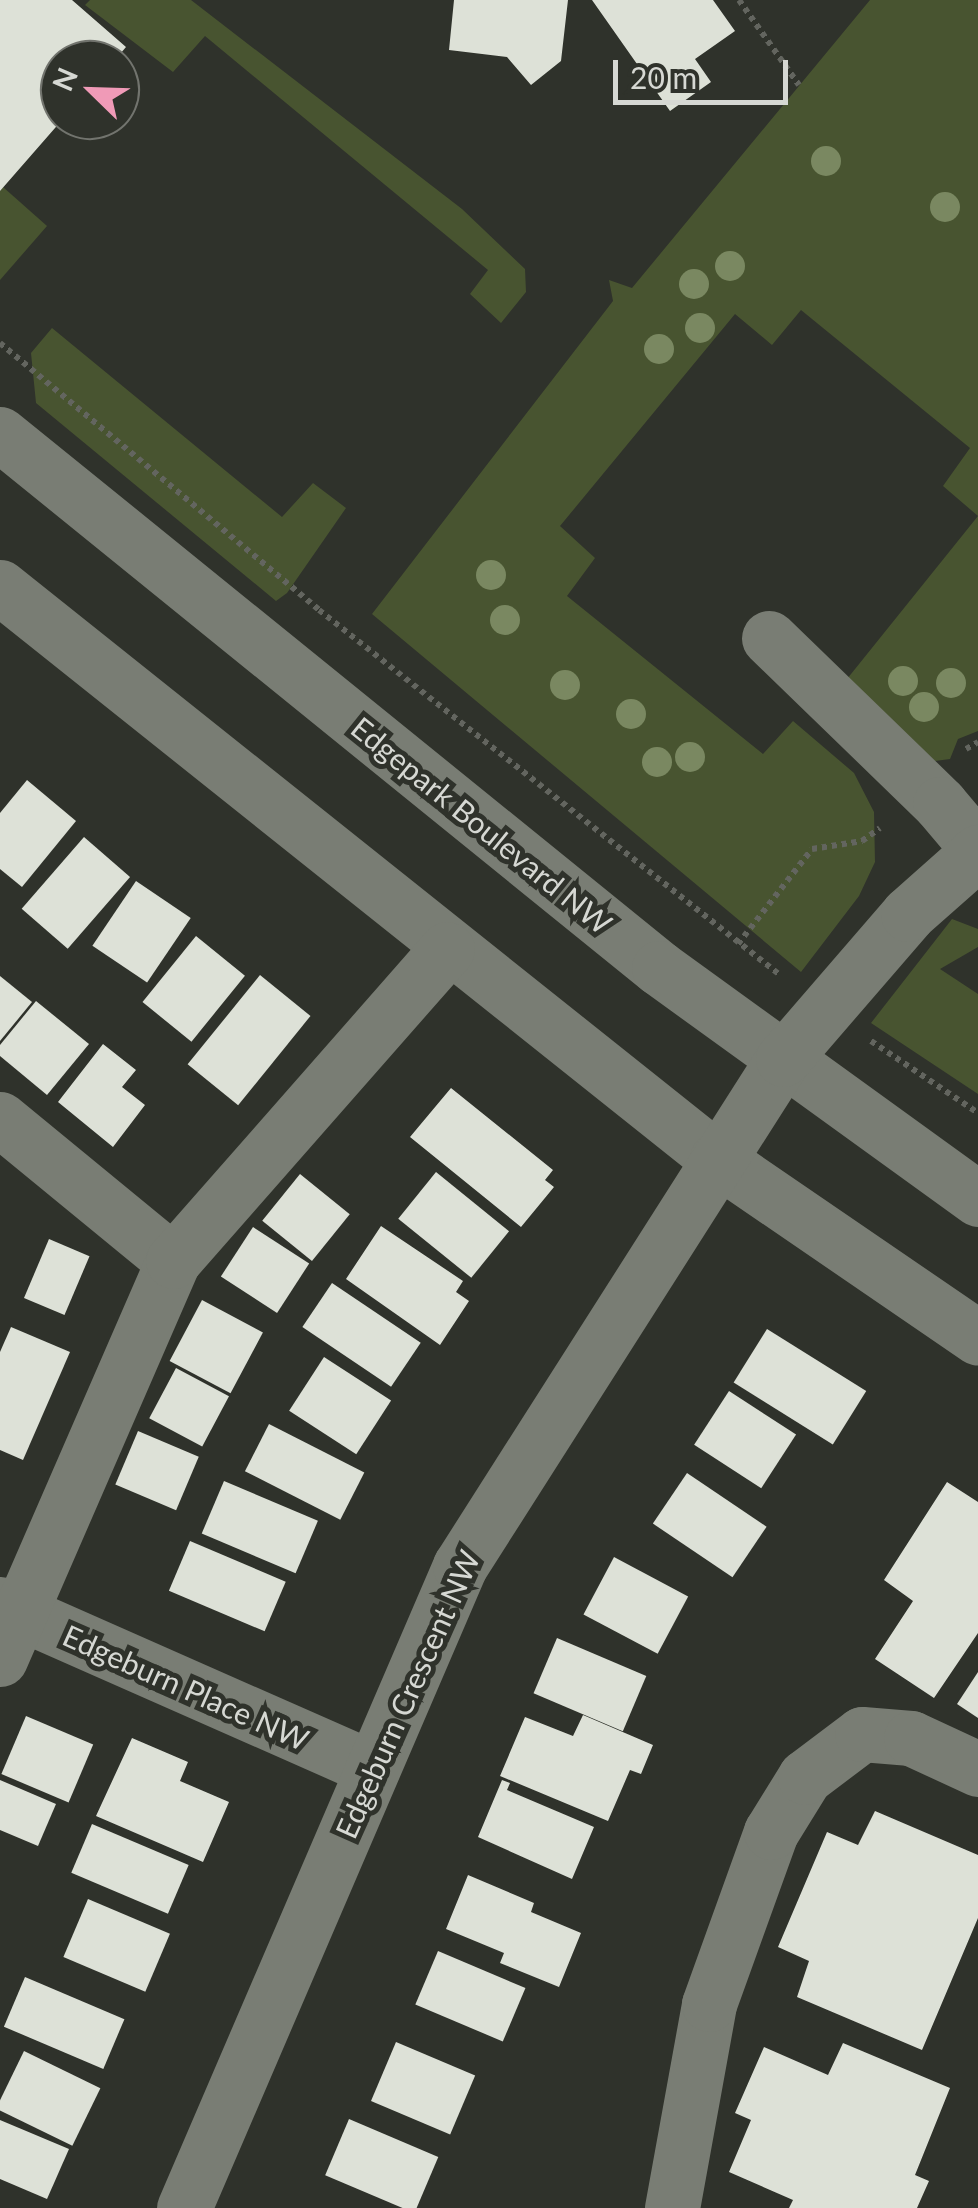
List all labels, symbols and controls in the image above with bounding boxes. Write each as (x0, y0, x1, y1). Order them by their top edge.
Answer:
north arrow (40, 40, 140, 140)
scale bar (618, 40, 793, 102)
text: 20 m (630, 59, 697, 95)
text: N (44, 62, 84, 96)
street label: Edgepark Boulevard NW (345, 709, 619, 941)
street label: Edgeburn Crescent NW (327, 1544, 487, 1844)
street label: Edgeburn Place NW (58, 1617, 314, 1757)

